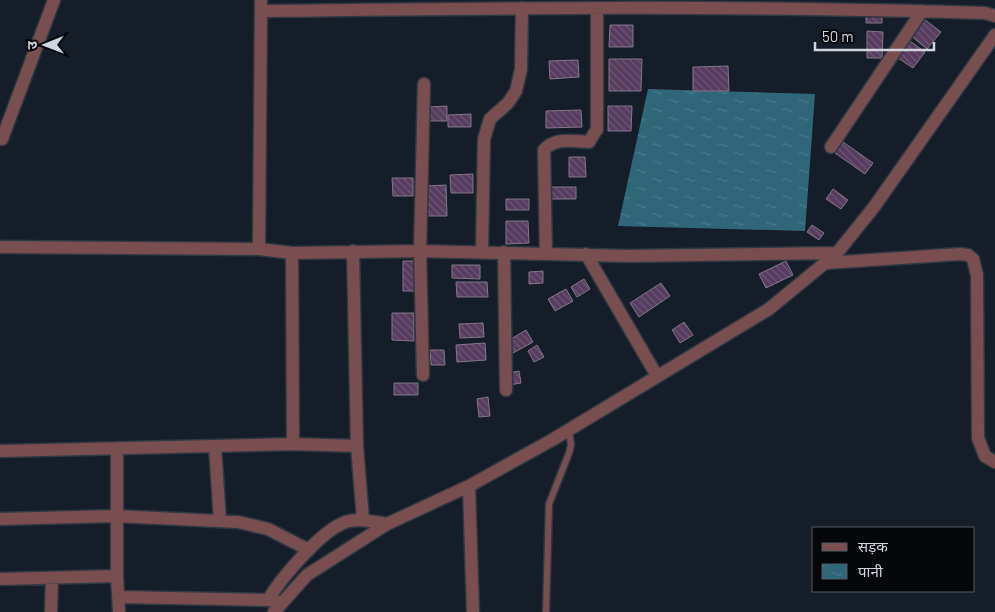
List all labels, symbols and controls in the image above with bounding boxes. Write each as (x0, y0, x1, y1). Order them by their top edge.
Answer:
north arrow (20, 20, 70, 70)
scale bar (815, 20, 934, 52)
text: 50 m (822, 27, 854, 45)
text: उ (23, 40, 40, 49)
legend (812, 527, 975, 592)
text: सड़क (858, 537, 888, 555)
text: पानी (858, 562, 884, 580)

